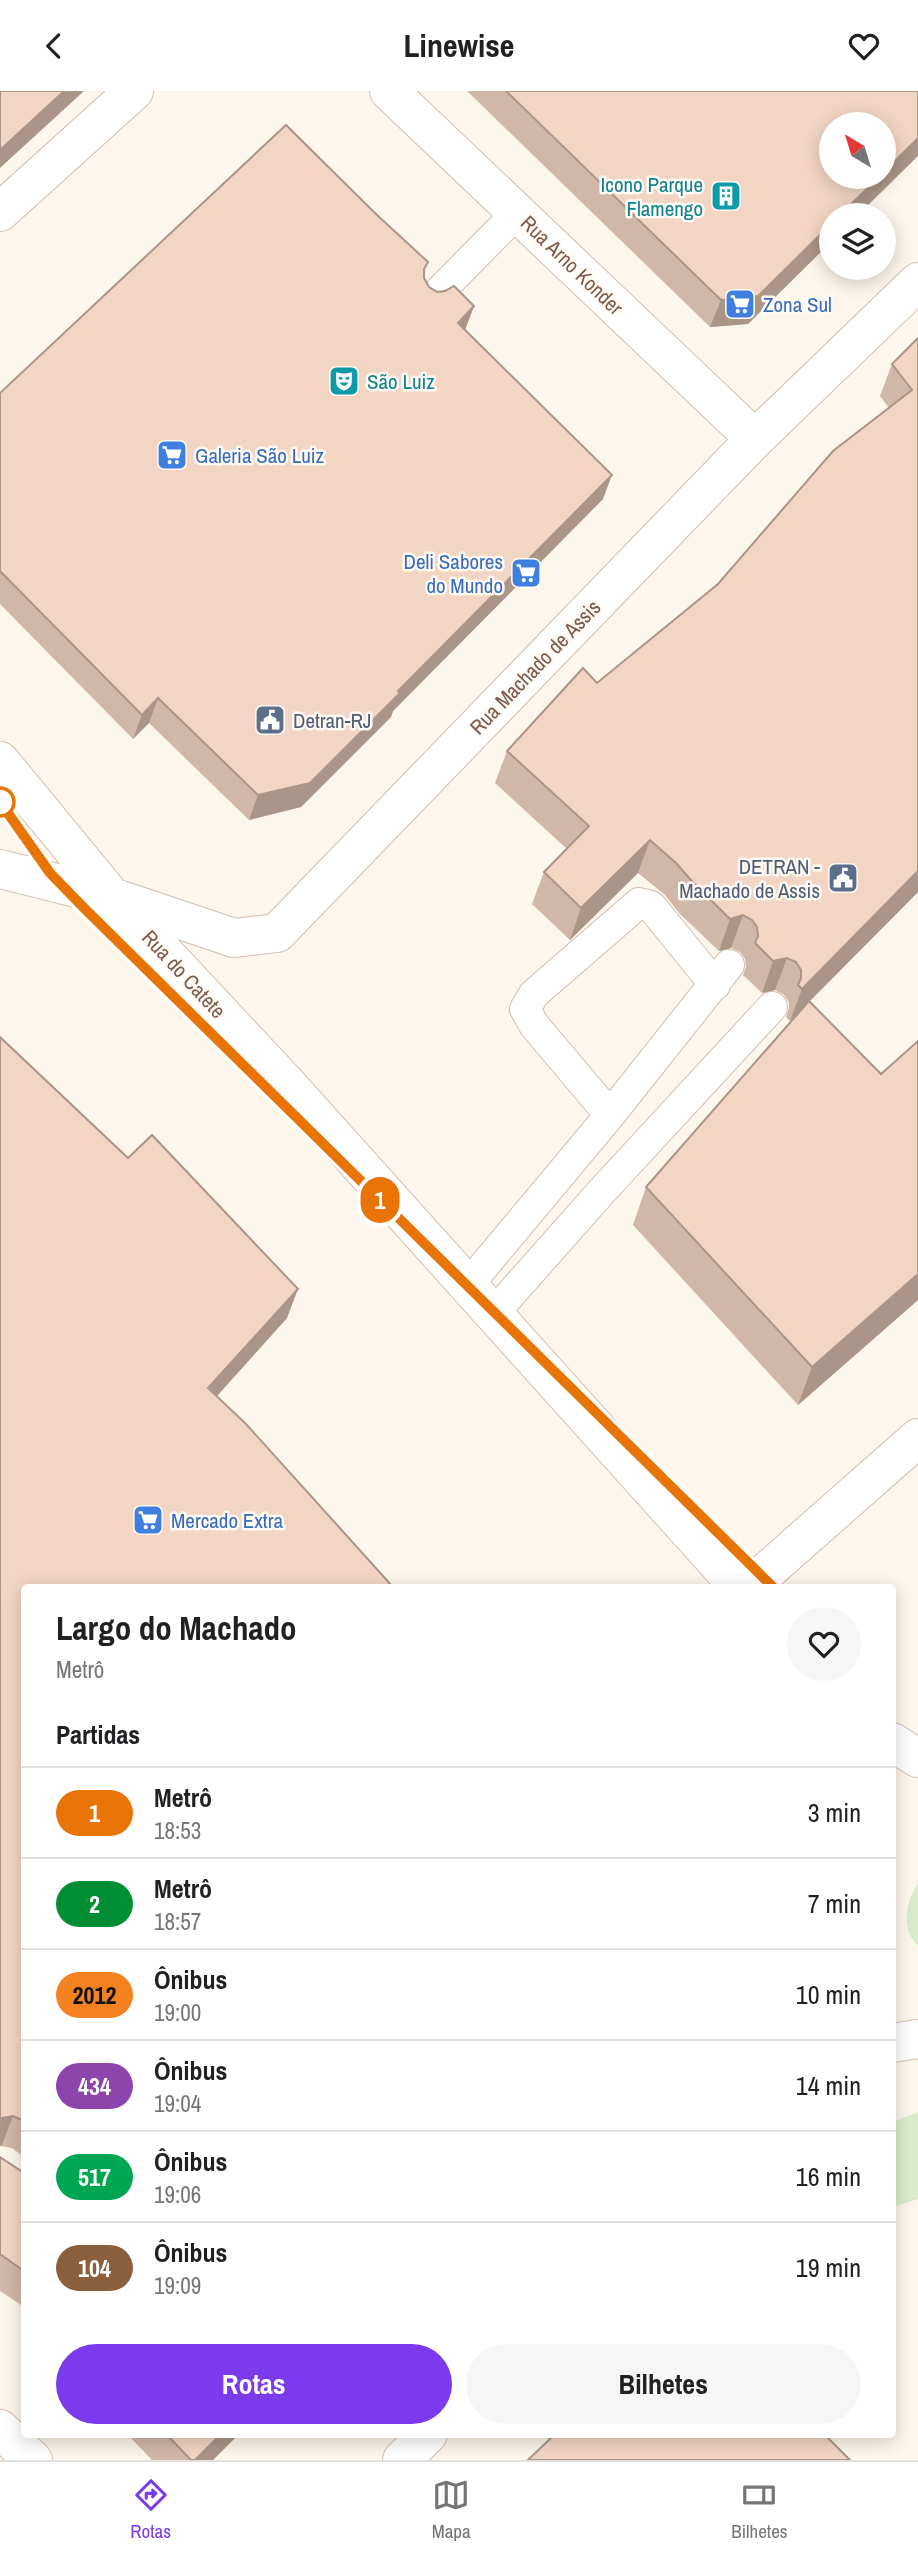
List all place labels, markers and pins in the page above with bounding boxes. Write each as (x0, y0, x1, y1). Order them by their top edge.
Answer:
place label: Icono Parque Flamengo (601, 170, 703, 223)
building icon: Icono Parque Flamengo (709, 179, 743, 213)
supermarket icon: Zona Sul (723, 287, 757, 321)
place label: Zona Sul (763, 290, 832, 319)
theatre icon: São Luiz (327, 364, 361, 398)
place label: São Luiz (367, 367, 435, 396)
supermarket icon: Galeria São Luiz (155, 438, 189, 472)
place label: Galeria São Luiz (195, 441, 325, 470)
place label: Deli Sabores do Mundo (403, 547, 503, 600)
supermarket icon: Deli Sabores do Mundo (509, 556, 543, 590)
public building icon: Detran-RJ (253, 703, 287, 737)
place label: Detran-RJ (293, 706, 371, 735)
unlabelled marker (0, 787, 15, 817)
place label: DETRAN - Machado de Assis (679, 852, 820, 905)
public building icon: DETRAN - Machado de Assis (826, 861, 860, 895)
supermarket icon: Mercado Extra (131, 1503, 165, 1537)
place label: Mercado Extra (171, 1506, 283, 1535)

